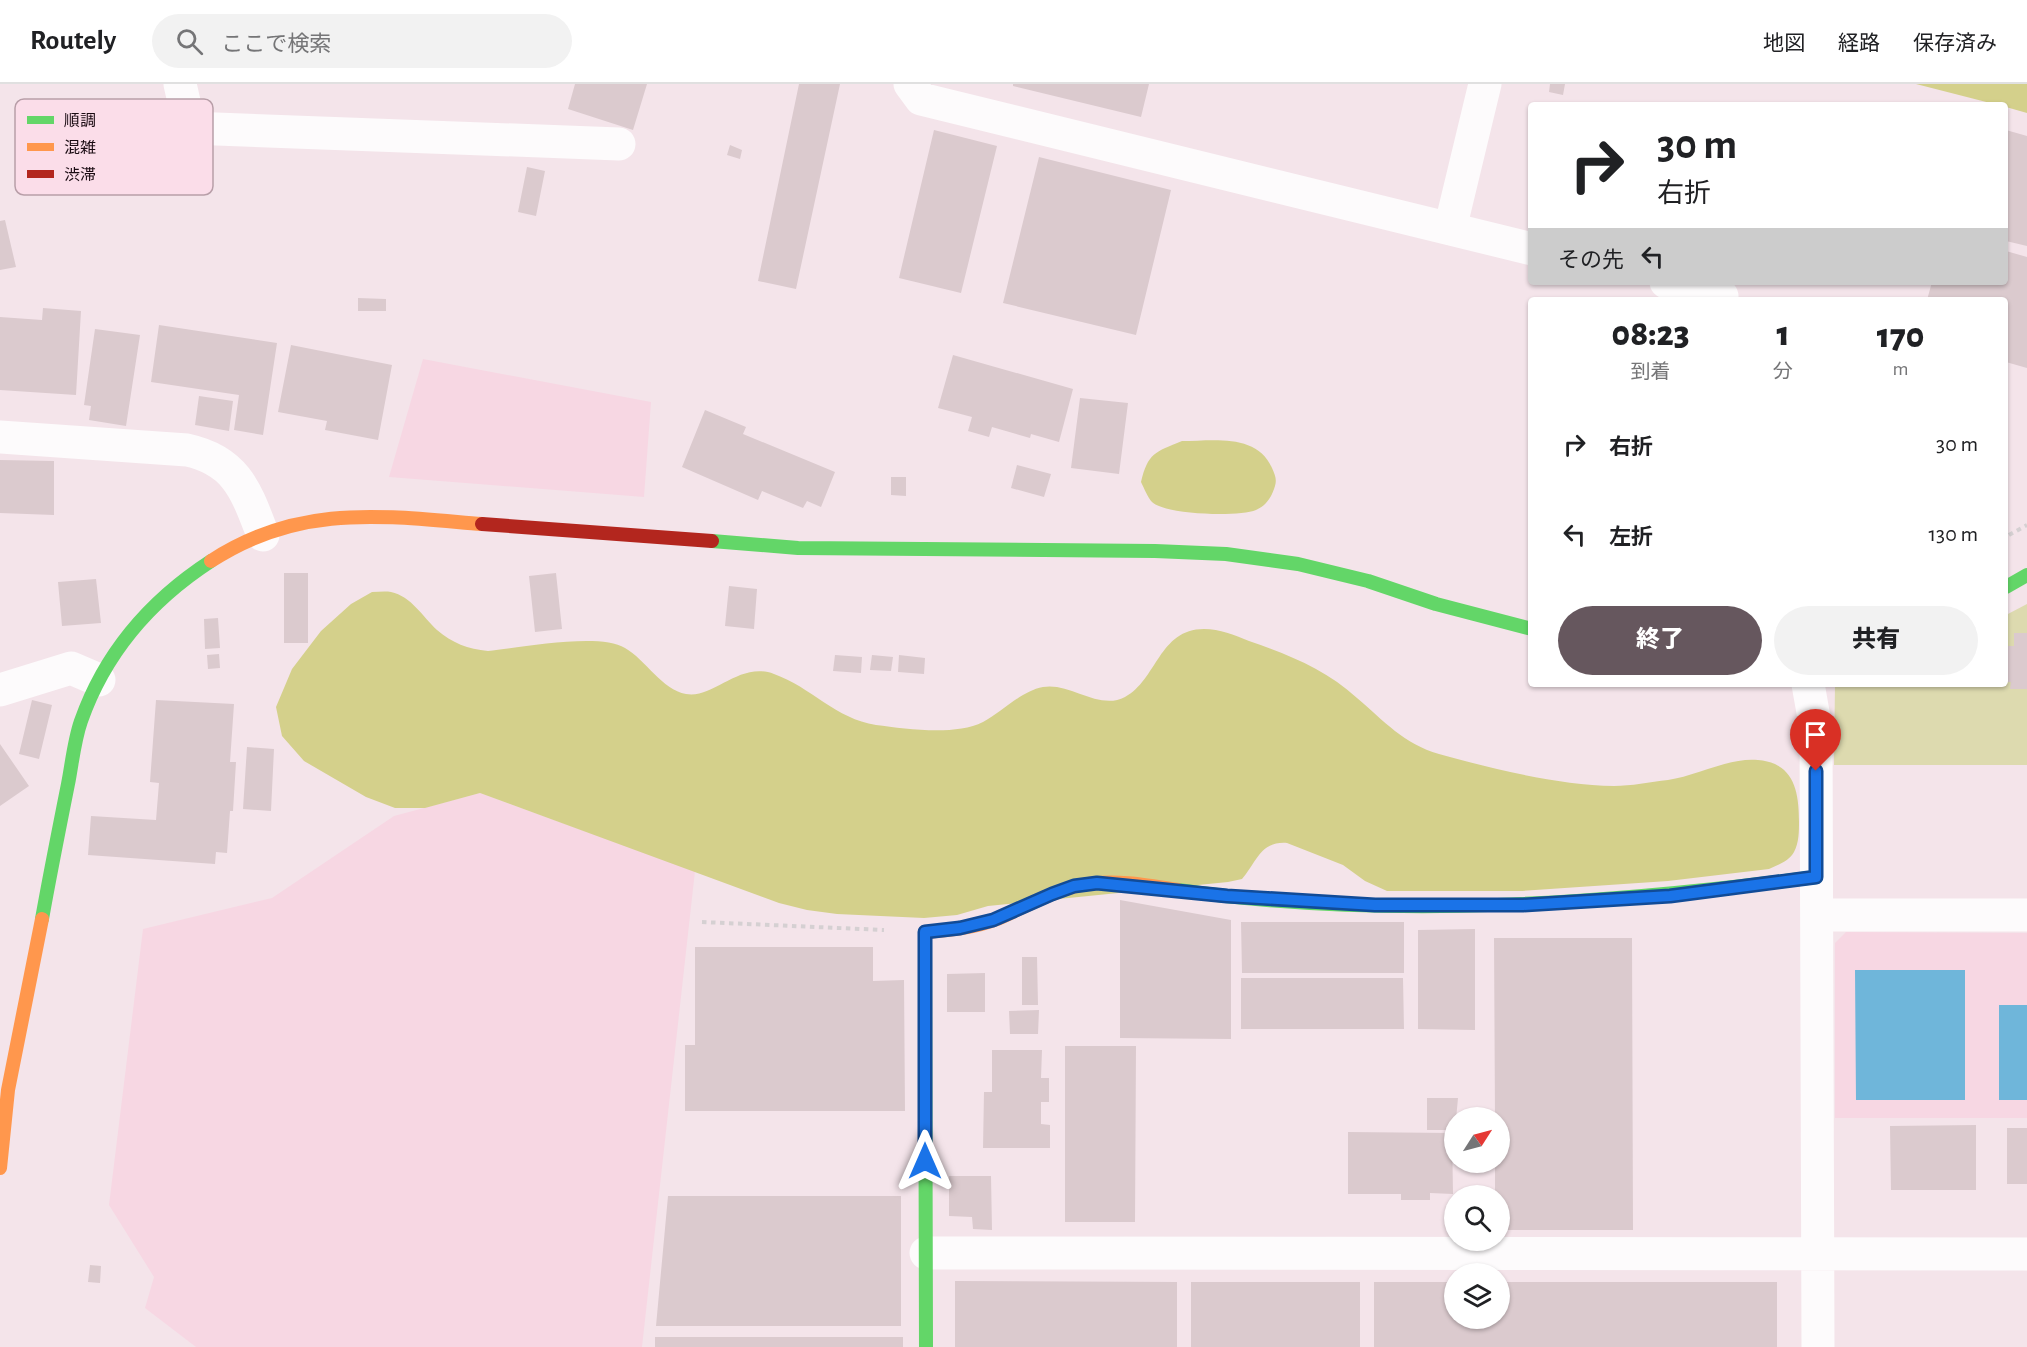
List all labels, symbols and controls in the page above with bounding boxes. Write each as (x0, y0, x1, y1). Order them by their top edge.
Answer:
search box (152, 14, 572, 68)
icon: search (173, 25, 206, 58)
text: Routely (30, 27, 116, 55)
text: ここで検索 (221, 33, 331, 55)
text: 地図 (1763, 33, 1805, 54)
text: 経路 (1838, 33, 1880, 54)
text: 保存済み (1913, 33, 1997, 54)
legend (15, 99, 213, 195)
text: 順調 (64, 113, 96, 129)
text: 30 m (1657, 124, 1737, 166)
icon: right (1558, 126, 1636, 204)
text: 混雑 (64, 139, 96, 156)
text: 渋滞 (64, 167, 96, 183)
text: 右折 (1657, 180, 1711, 207)
icon: left (1636, 240, 1669, 273)
text: その先 (1558, 249, 1624, 271)
text: 08:23 (1612, 316, 1690, 352)
text: 1 (1776, 316, 1790, 352)
text: 170 (1877, 318, 1924, 354)
text: m (1893, 359, 1909, 379)
text: 到着 (1631, 362, 1671, 382)
text: 分 (1773, 362, 1793, 382)
icon: right (1558, 428, 1591, 461)
text: 30 m (1936, 433, 1978, 455)
text: 右折 (1609, 436, 1653, 458)
icon: left (1558, 518, 1591, 551)
text: 130 m (1929, 523, 1978, 545)
text: 左折 (1609, 526, 1653, 548)
button: 終了 (1558, 606, 1762, 675)
button: 共有 (1774, 606, 1978, 675)
pin (1790, 709, 1841, 771)
icon: arrive (1799, 718, 1832, 751)
north arrow (1444, 1107, 1510, 1173)
map controls (1444, 1107, 1510, 1329)
position arrow (893, 1129, 957, 1193)
button: search (1444, 1185, 1510, 1251)
button: layers (1444, 1263, 1510, 1329)

